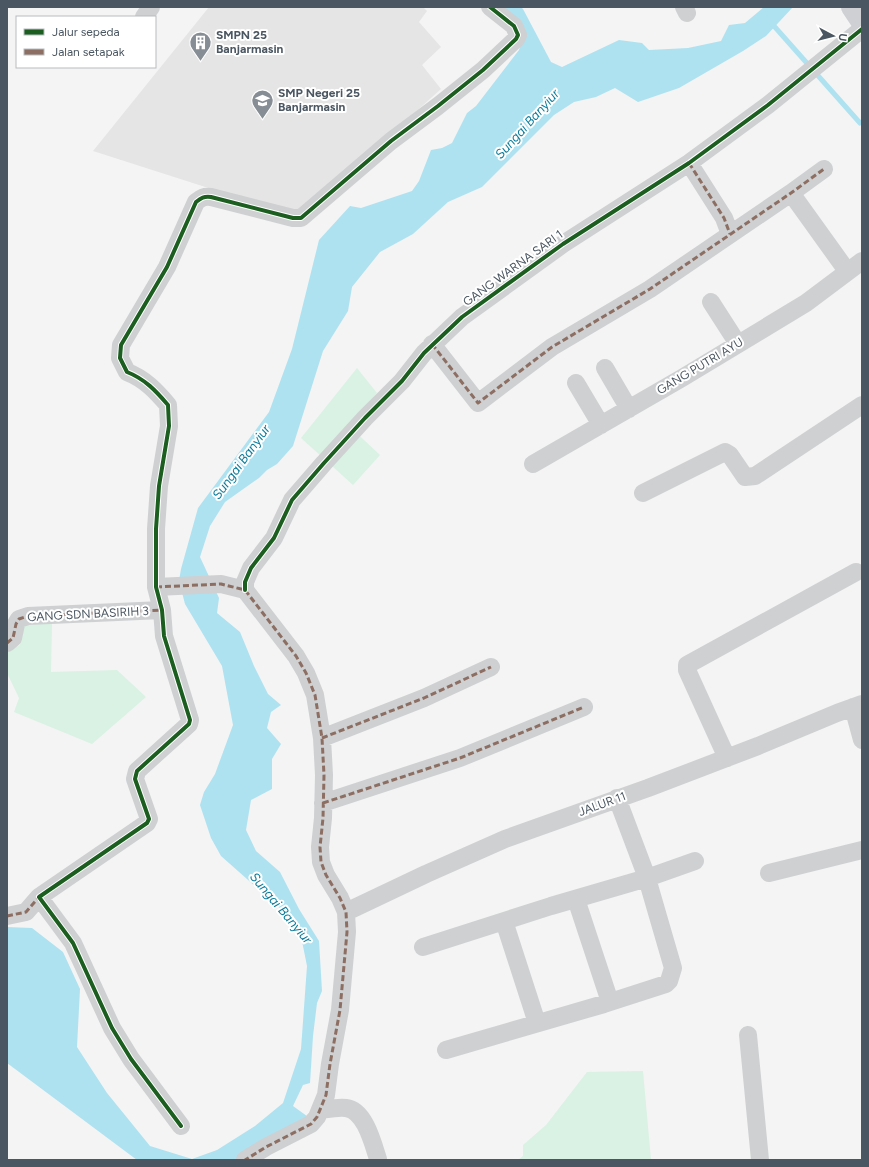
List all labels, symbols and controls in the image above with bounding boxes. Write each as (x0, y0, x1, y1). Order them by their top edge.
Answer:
legend (16, 16, 156, 68)
north arrow (813, 16, 853, 56)
text: Jalur sepeda (52, 25, 120, 39)
place label: SMPN 25 Banjarmasin (216, 28, 284, 56)
building icon: SMPN 25 Banjarmasin (187, 29, 213, 62)
text: U (835, 33, 849, 42)
text: Jalan setapak (52, 45, 125, 59)
place label: SMP Negeri 25 Banjarmasin (278, 86, 360, 114)
water label: Sungai Banyiur (492, 86, 562, 162)
school or university icon: SMP Negeri 25 Banjarmasin (249, 87, 275, 120)
street label: GANG WARNA SARI 1 (460, 227, 566, 309)
street label: GANG PUTRI AYU (654, 335, 746, 397)
water label: Sungai Banyiur (209, 421, 273, 502)
street label: GANG SDN BASIRIH 3 (27, 604, 149, 624)
street label: JALUR 11 (576, 789, 628, 819)
water label: Sungai Banyiur (247, 869, 315, 947)

